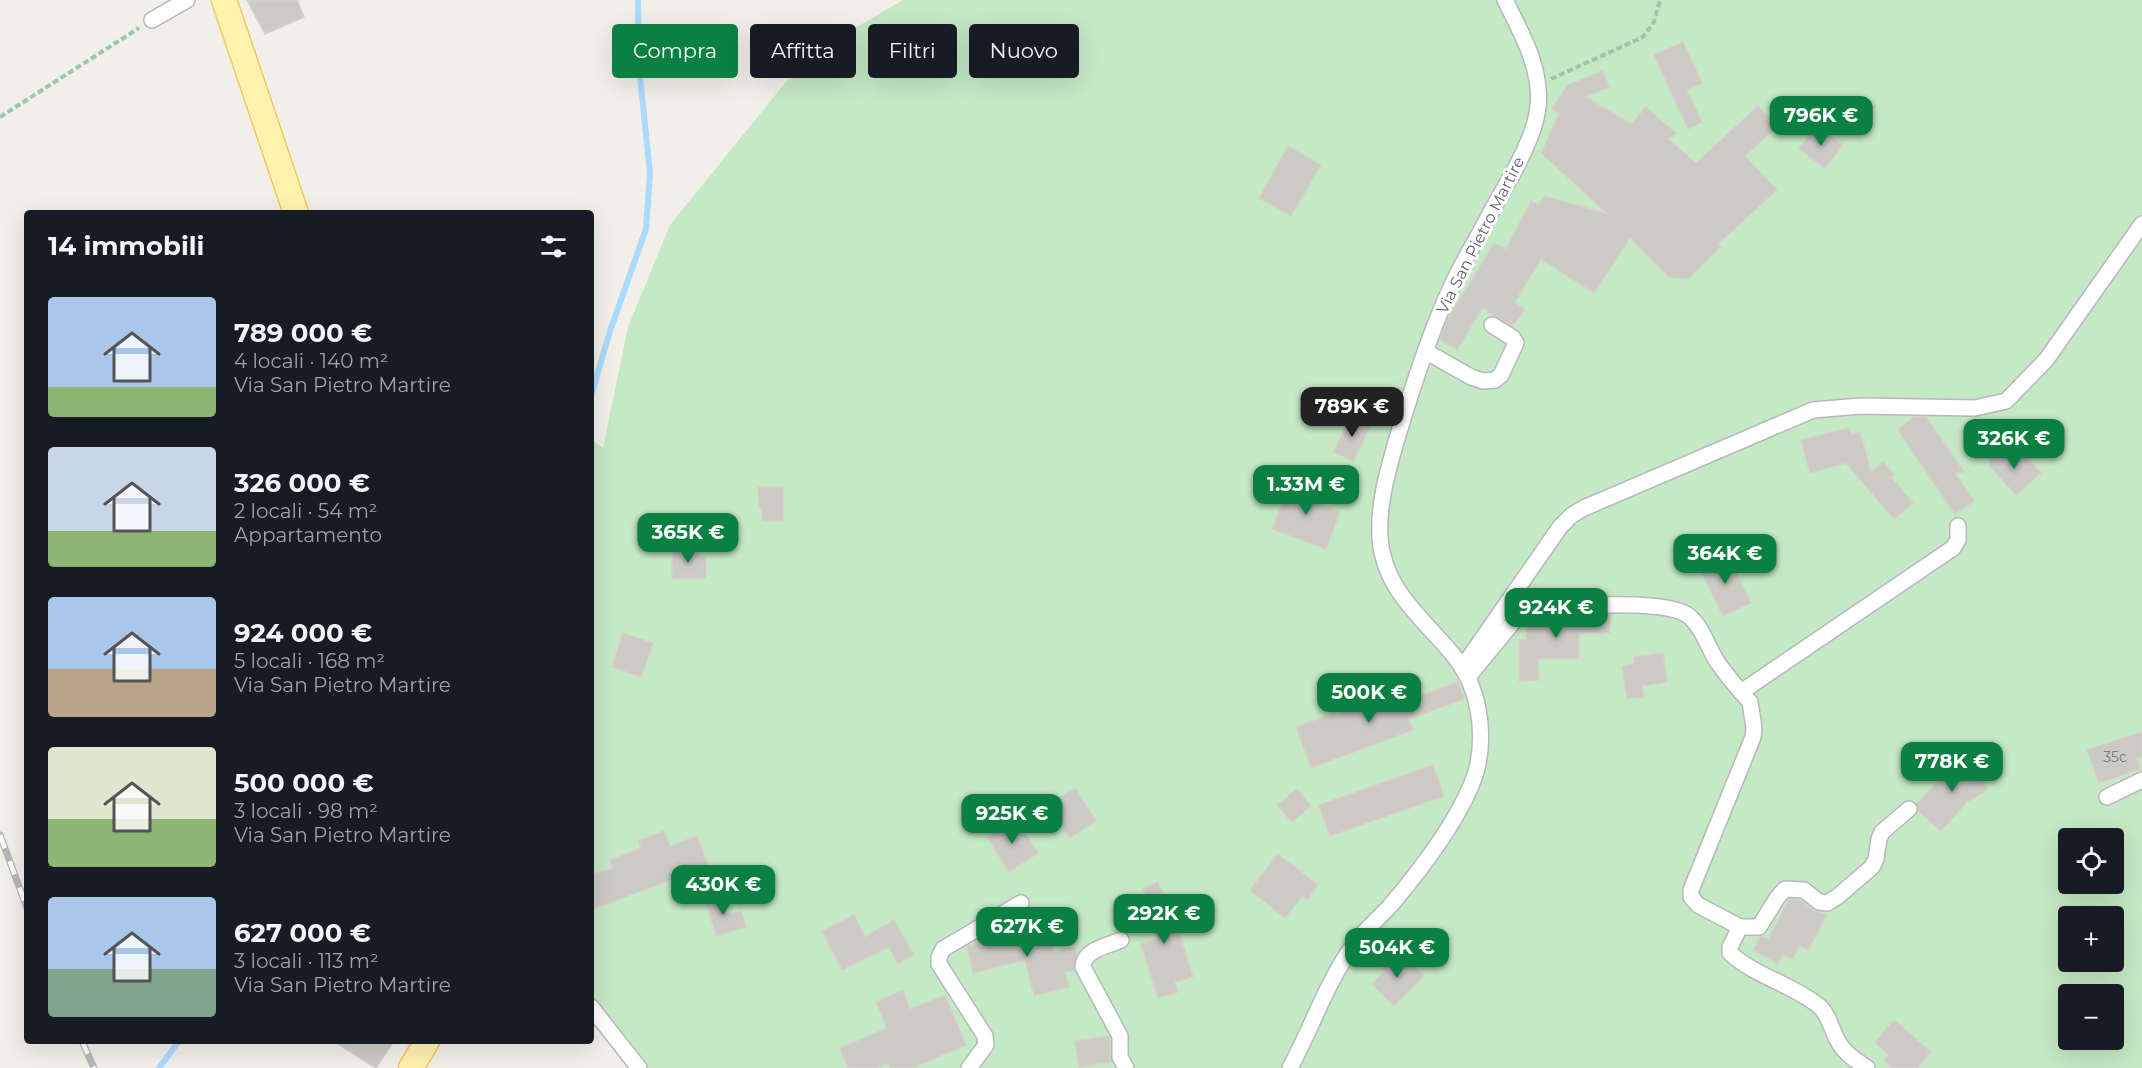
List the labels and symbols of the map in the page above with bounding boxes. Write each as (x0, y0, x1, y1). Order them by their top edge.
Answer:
pin: 796K € (1772, 96, 1870, 147)
street label: Via San Pietro Martire (1433, 154, 1528, 317)
pin: 789K € (1303, 387, 1401, 438)
pin: 326K € (1965, 419, 2063, 470)
pin: 1.33M € (1251, 465, 1361, 516)
pin: 365K € (639, 513, 737, 564)
pin: 364K € (1676, 534, 1774, 585)
pin: 924K € (1507, 588, 1605, 639)
pin: 500K € (1320, 673, 1418, 724)
pin: 778K € (1903, 742, 2001, 793)
house number: 35c (2103, 748, 2127, 766)
pin: 925K € (963, 794, 1061, 845)
pin: 430K € (674, 865, 772, 916)
pin: 292K € (1115, 894, 1213, 945)
pin: 627K € (978, 907, 1076, 958)
pin: 504K € (1348, 928, 1446, 979)

